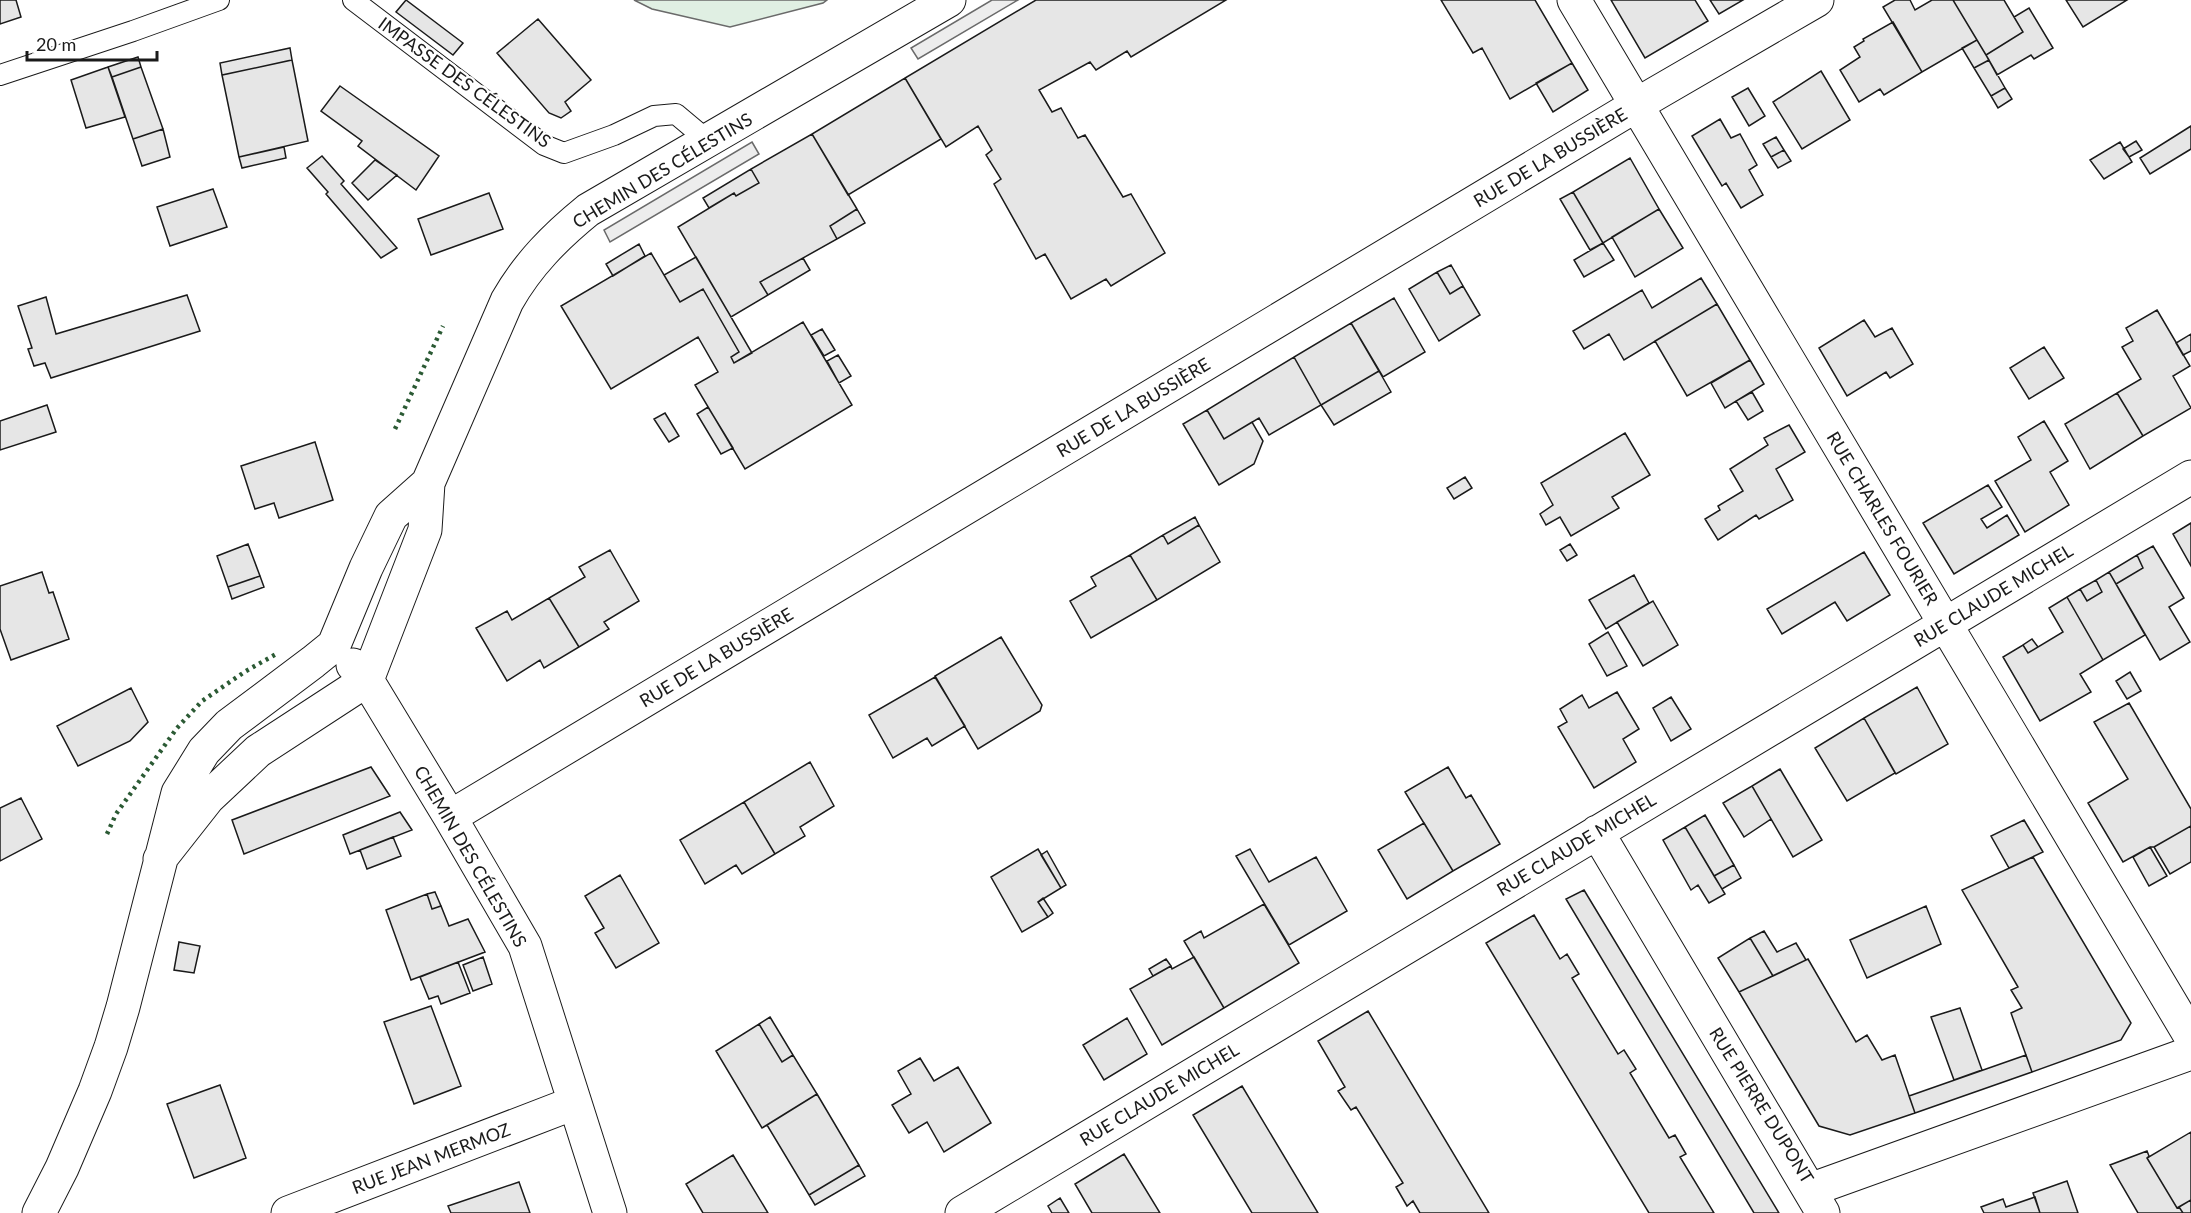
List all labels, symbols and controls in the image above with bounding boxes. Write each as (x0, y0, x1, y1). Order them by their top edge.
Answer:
street label: IMPASSE DES CÉLESTINS (374, 12, 556, 152)
scale bar (27, 24, 158, 62)
text: 20 m (36, 33, 76, 55)
street label: RUE DE LA BUSSIÈRE (1469, 102, 1631, 212)
street label: CHEMIN DES CÉLESTINS (568, 108, 756, 232)
street label: RUE DE LA BUSSIÈRE (1052, 352, 1214, 462)
street label: RUE CHARLES FOURIER (1822, 427, 1944, 609)
street label: RUE CLAUDE MICHEL (1909, 539, 2077, 651)
street label: RUE DE LA BUSSIÈRE (635, 602, 797, 712)
street label: CHEMIN DES CÉLESTINS (410, 761, 532, 951)
street label: RUE CLAUDE MICHEL (1492, 788, 1660, 900)
street label: RUE PIERRE DUPONT (1705, 1023, 1819, 1187)
street label: RUE CLAUDE MICHEL (1075, 1038, 1243, 1150)
street label: RUE JEAN MERMOZ (349, 1118, 513, 1198)

